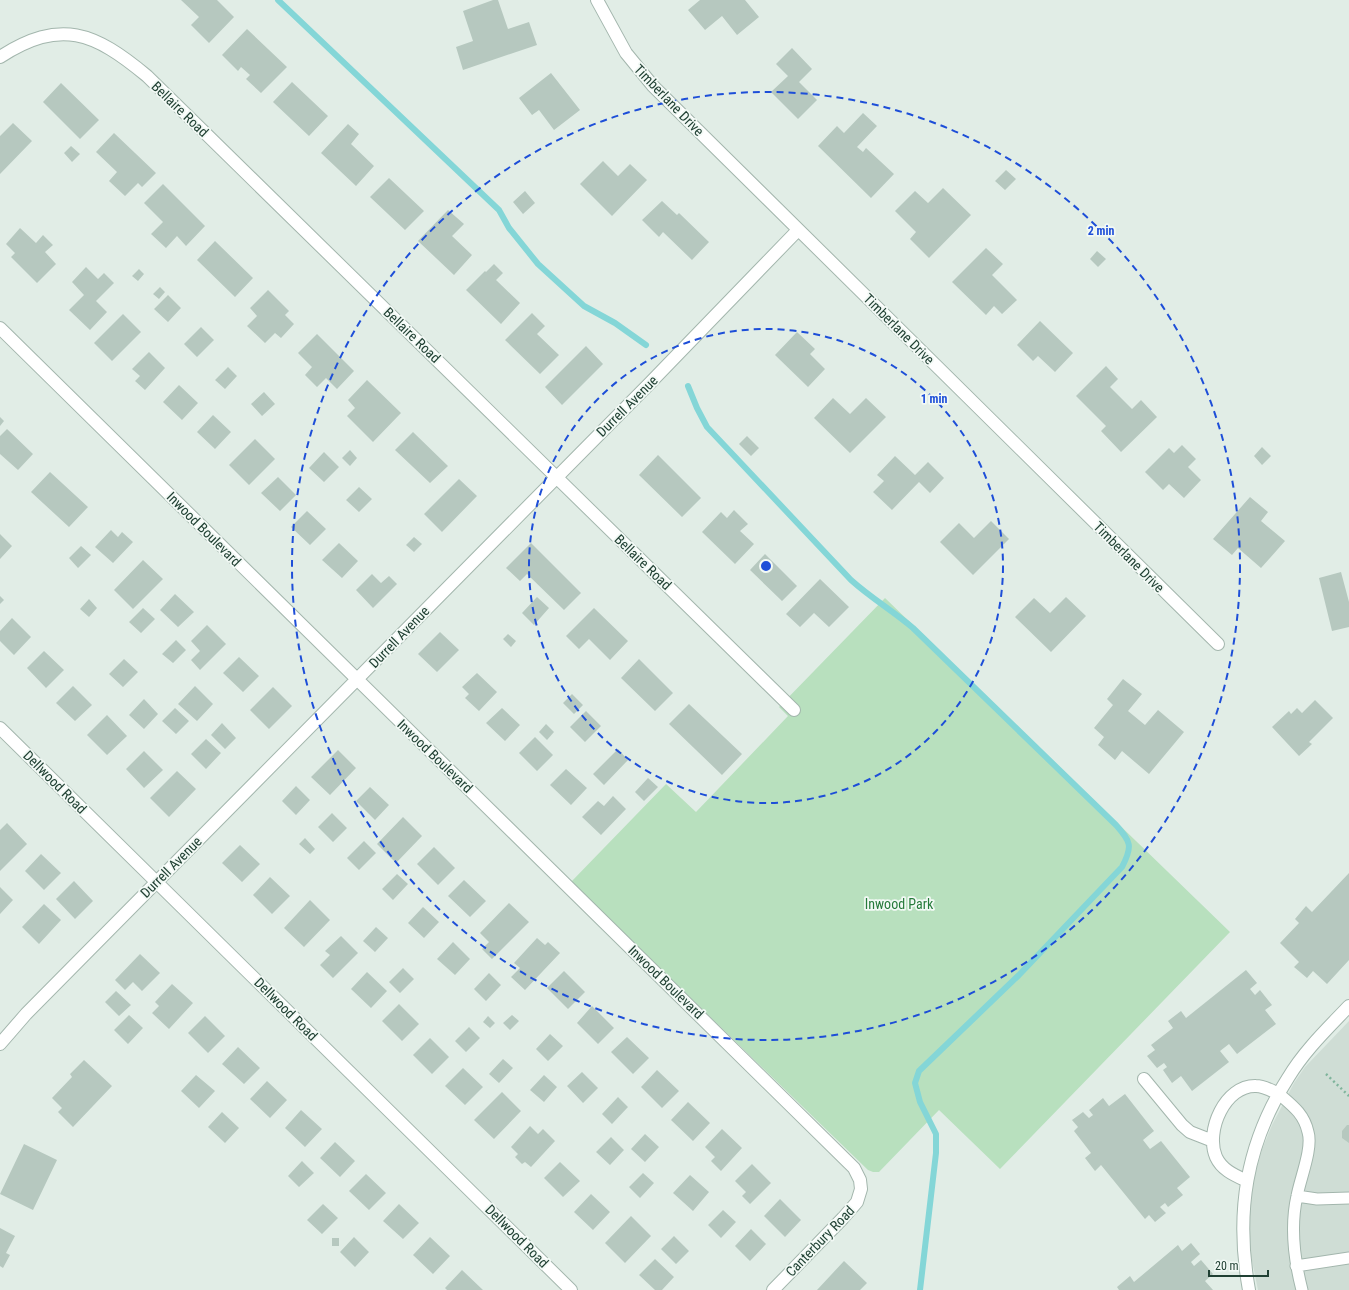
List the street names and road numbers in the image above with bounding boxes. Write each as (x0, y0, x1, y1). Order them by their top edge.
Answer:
street label: Timberlane Drive (631, 61, 707, 139)
street label: Bellaire Road (148, 78, 212, 140)
street label: Timberlane Drive (860, 290, 938, 368)
street label: Bellaire Road (380, 304, 444, 366)
street label: Durrell Avenue (593, 372, 661, 440)
street label: Inwood Boulevard (164, 489, 244, 569)
street label: Timberlane Drive (1090, 518, 1168, 596)
street label: Bellaire Road (611, 531, 675, 593)
street label: Durrell Avenue (366, 602, 433, 671)
street label: Inwood Boulevard (394, 716, 476, 796)
street label: Dellwood Road (20, 747, 90, 817)
street label: Durrell Avenue (137, 833, 205, 901)
street label: Inwood Boulevard (625, 942, 707, 1022)
street label: Dellwood Road (251, 974, 321, 1044)
street label: Dellwood Road (482, 1201, 552, 1271)
street label: Canterbury Road (782, 1202, 858, 1280)

